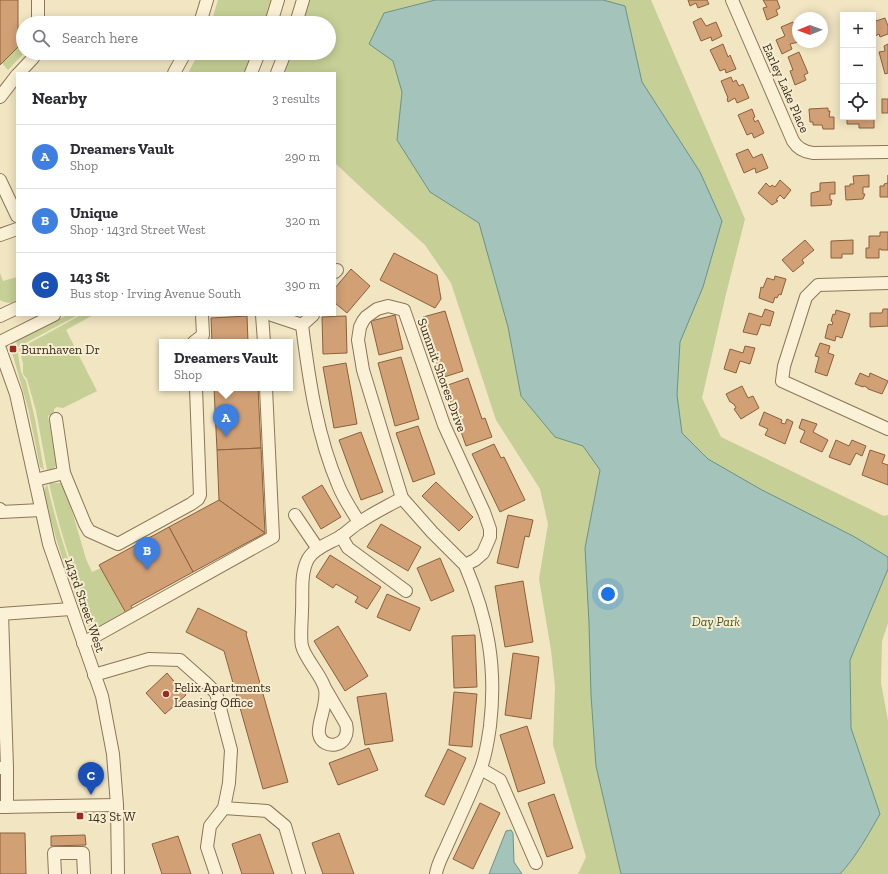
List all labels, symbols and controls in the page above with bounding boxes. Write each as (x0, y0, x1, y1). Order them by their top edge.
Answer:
north arrow (792, 12, 828, 48)
map controls (840, 12, 876, 120)
button: + (840, 12, 876, 48)
search box (16, 16, 336, 60)
icon: search (30, 27, 52, 49)
text: Search here (62, 29, 138, 47)
street label: Earley Lake Place (760, 41, 812, 135)
button: − (840, 48, 876, 84)
button: locate (840, 84, 876, 120)
text: Nearby (32, 88, 87, 108)
text: 3 results (272, 91, 320, 106)
text: Dreamers Vault (70, 140, 174, 158)
text: A (41, 149, 49, 164)
text: 290 m (285, 149, 320, 164)
text: Shop (70, 158, 98, 173)
text: Unique (70, 204, 118, 222)
text: B (41, 213, 49, 228)
text: 320 m (285, 213, 320, 228)
text: Shop · 143rd Street West (70, 222, 206, 237)
text: 143 St (70, 268, 110, 286)
text: C (41, 277, 49, 292)
text: 390 m (285, 277, 320, 292)
text: Bus stop · Irving Avenue South (70, 286, 241, 301)
street label: Summit Shores Drive (414, 316, 470, 434)
popup (159, 339, 293, 391)
place label: Burnhaven Dr (21, 342, 100, 357)
marker: Burnhaven Dr (8, 344, 18, 354)
text: Dreamers Vault (174, 349, 278, 367)
text: Shop (174, 367, 202, 382)
pin: A (213, 404, 239, 437)
pin: B (134, 537, 160, 570)
street label: 143rd Street West (62, 556, 108, 654)
your location (598, 584, 618, 604)
park label: Day Park (692, 614, 740, 629)
place label: Felix Apartments Leasing Office (174, 680, 271, 710)
marker: Felix Apartments Leasing Office (161, 689, 171, 699)
pin: C (78, 762, 104, 795)
place label: 143 St W (88, 809, 137, 824)
marker: 143 St W (75, 811, 85, 821)

